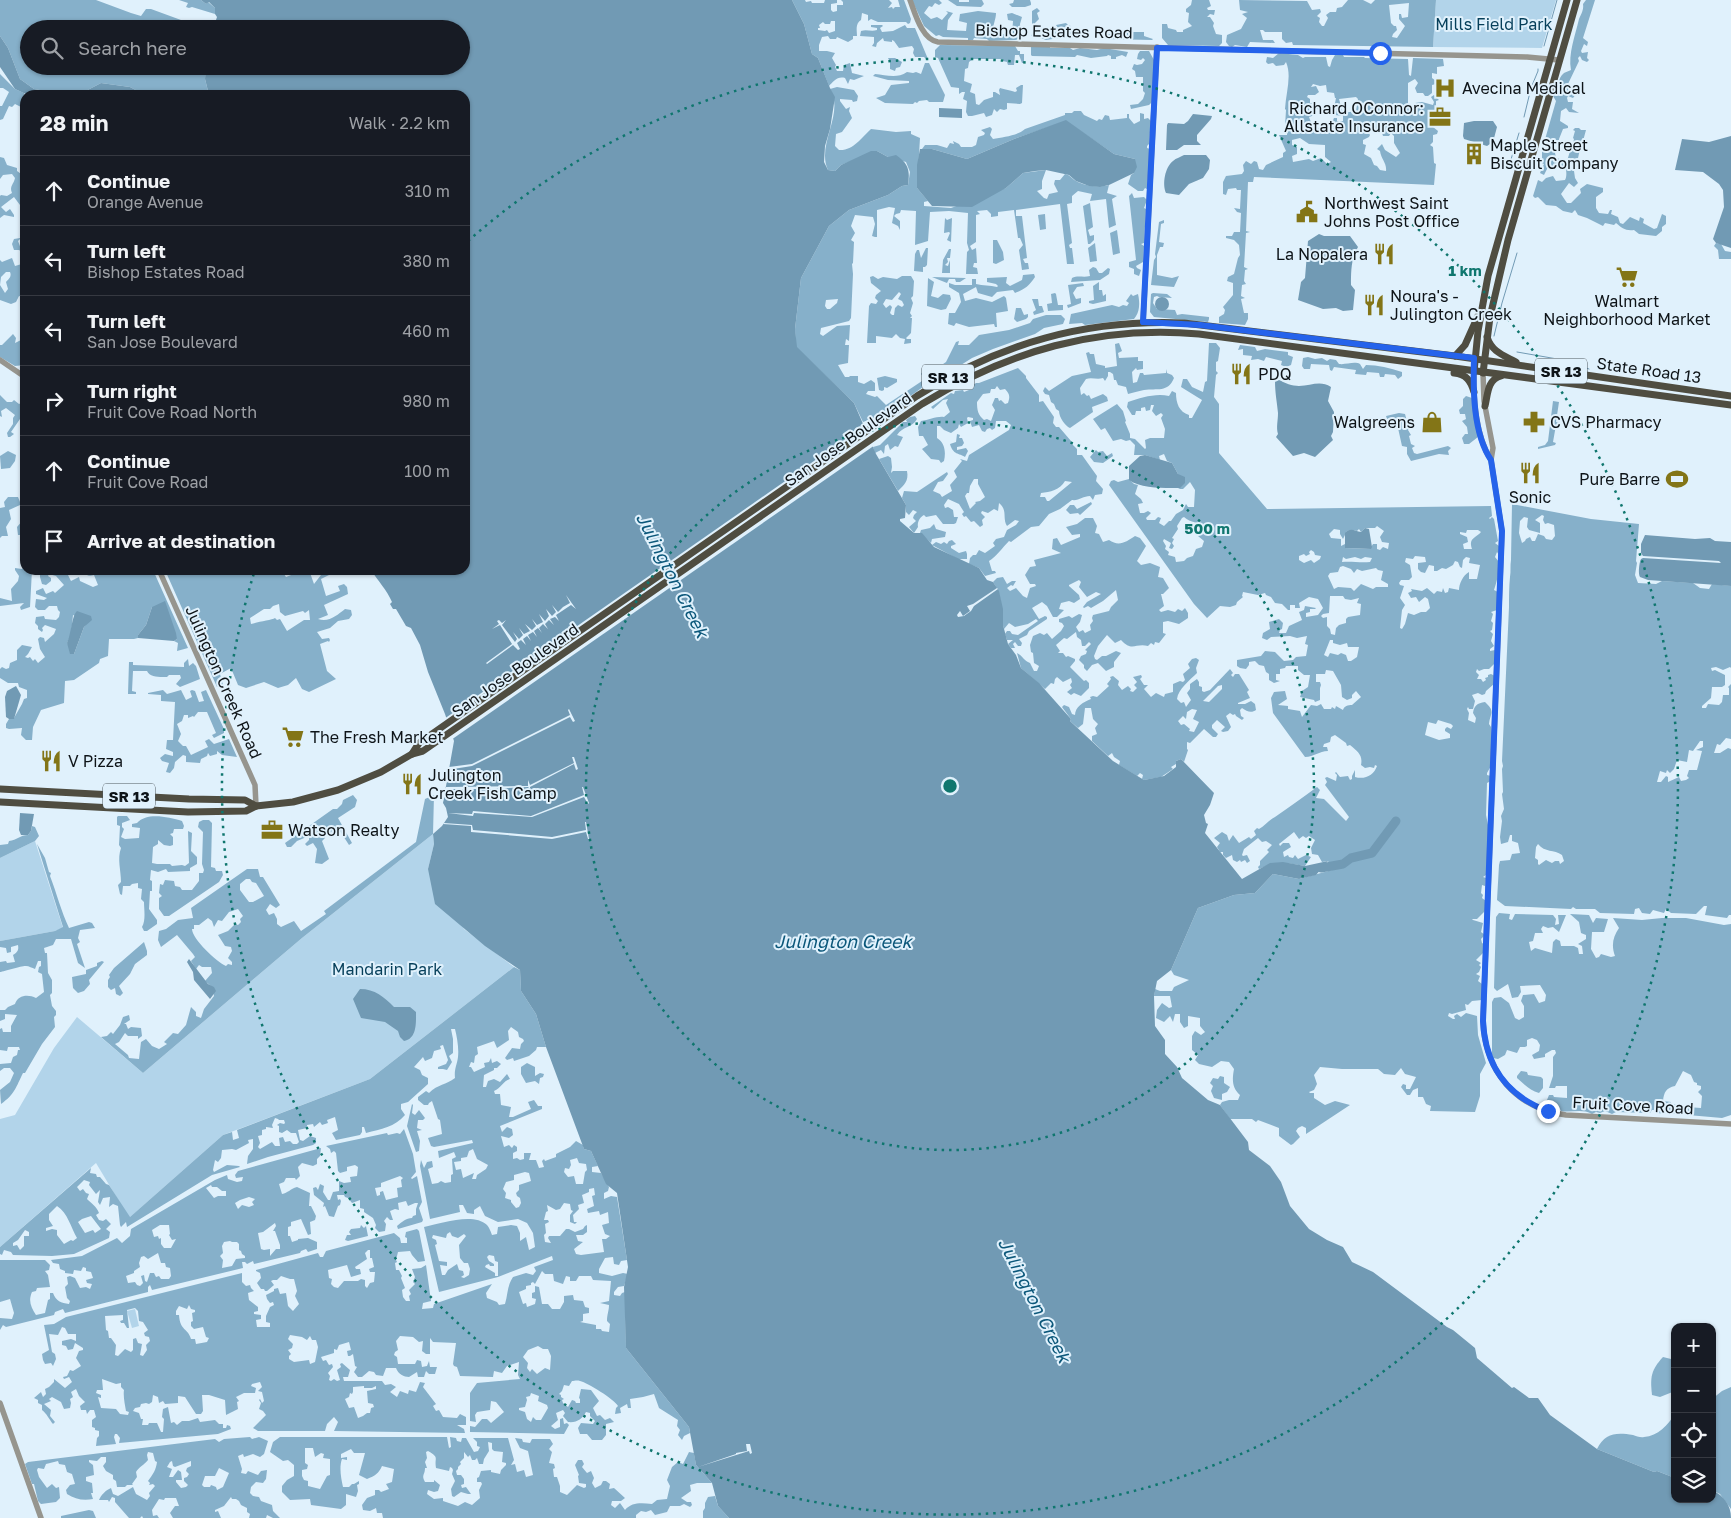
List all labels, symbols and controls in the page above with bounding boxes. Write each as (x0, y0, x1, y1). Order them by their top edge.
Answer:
park label: Mills Field Park (1435, 14, 1553, 34)
search box (20, 20, 470, 75)
street label: Bishop Estates Road (975, 20, 1133, 42)
icon: search (38, 34, 66, 62)
text: Search here (78, 36, 187, 59)
route start (1369, 42, 1392, 65)
hospital icon: Avecina Medical (1432, 75, 1458, 101)
place label: Avecina Medical (1462, 78, 1586, 98)
place label: Richard OConnor: Allstate Insurance (1284, 98, 1424, 136)
office icon: Richard OConnor: Allstate Insurance (1427, 104, 1453, 130)
text: 28 min (40, 110, 108, 136)
text: Walk · 2.2 km (349, 113, 450, 133)
place label: Maple Street Biscuit Company (1490, 135, 1619, 173)
building icon: Maple Street Biscuit Company (1461, 141, 1487, 167)
text: Continue (87, 169, 170, 192)
icon: ahead (40, 177, 68, 205)
text: 310 m (405, 181, 450, 201)
text: Orange Avenue (87, 192, 203, 212)
place label: Northwest Saint Johns Post Office (1324, 193, 1459, 231)
public building icon: Northwest Saint Johns Post Office (1294, 199, 1320, 225)
text: Turn left (87, 239, 166, 262)
restaurant icon: La Nopalera (1371, 241, 1397, 267)
place label: La Nopalera (1276, 244, 1368, 264)
icon: left (40, 247, 68, 275)
text: 380 m (403, 251, 450, 271)
text: 1 km (1448, 261, 1482, 279)
text: Bishop Estates Road (87, 262, 245, 282)
supermarket icon: Walmart Neighborhood Market (1614, 264, 1640, 290)
place label: Noura's - Julington Creek (1390, 286, 1512, 324)
place label: Walmart Neighborhood Market (1543, 291, 1711, 329)
restaurant icon: Noura's - Julington Creek (1361, 292, 1387, 318)
text: Turn left (87, 309, 166, 332)
icon: left (40, 317, 68, 345)
text: 460 m (402, 321, 450, 341)
text: San Jose Boulevard (87, 332, 238, 352)
street label: State Road 13 (1596, 353, 1702, 387)
road number: SR 13 (1535, 358, 1587, 384)
restaurant icon: PDQ (1228, 361, 1254, 387)
road number: SR 13 (922, 364, 974, 390)
place label: PDQ (1258, 364, 1292, 384)
text: Turn right (87, 379, 177, 402)
icon: right (40, 387, 68, 415)
street label: San Jose Boulevard (781, 388, 915, 490)
text: 980 m (402, 391, 450, 411)
text: Fruit Cove Road North (87, 402, 257, 422)
shop icon: Walgreens (1419, 409, 1445, 435)
pharmacy icon: CVS Pharmacy (1521, 409, 1547, 435)
place label: Walgreens (1333, 412, 1415, 432)
place label: CVS Pharmacy (1550, 412, 1661, 432)
text: Continue (87, 449, 170, 472)
icon: ahead (40, 457, 68, 485)
restaurant icon: Sonic (1517, 460, 1543, 486)
text: 100 m (404, 461, 450, 481)
sports icon: Pure Barre (1664, 466, 1690, 492)
place label: Pure Barre (1579, 469, 1660, 489)
text: Fruit Cove Road (87, 472, 208, 492)
place label: Sonic (1509, 487, 1552, 507)
water label: Julington Creek (632, 509, 715, 643)
text: 500 m (1184, 519, 1230, 537)
icon: arrive (40, 527, 68, 555)
text: Arrive at destination (87, 529, 275, 552)
street label: Julington Creek Road (181, 602, 267, 762)
street label: San Jose Boulevard (448, 619, 582, 721)
supermarket icon: The Fresh Market (280, 724, 306, 750)
place label: The Fresh Market (310, 727, 444, 747)
restaurant icon: V Pizza (38, 748, 64, 774)
place label: V Pizza (68, 751, 123, 771)
place label: Julington Creek Fish Camp (428, 765, 557, 803)
restaurant icon: Julington Creek Fish Camp (399, 771, 425, 797)
centre of rings (941, 777, 959, 795)
road number: SR 13 (103, 784, 155, 808)
office icon: Watson Realty (259, 817, 285, 843)
place label: Watson Realty (288, 820, 399, 840)
water label: Julington Creek (774, 930, 913, 952)
park label: Mandarin Park (332, 959, 442, 979)
street label: Fruit Cove Road (1572, 1092, 1694, 1118)
route end (1537, 1100, 1560, 1123)
water label: Julington Creek (994, 1234, 1077, 1368)
map controls (1671, 1323, 1716, 1503)
button: + (1671, 1323, 1716, 1368)
button: − (1671, 1368, 1716, 1413)
button: locate (1671, 1413, 1716, 1458)
button: layers (1671, 1458, 1716, 1503)

